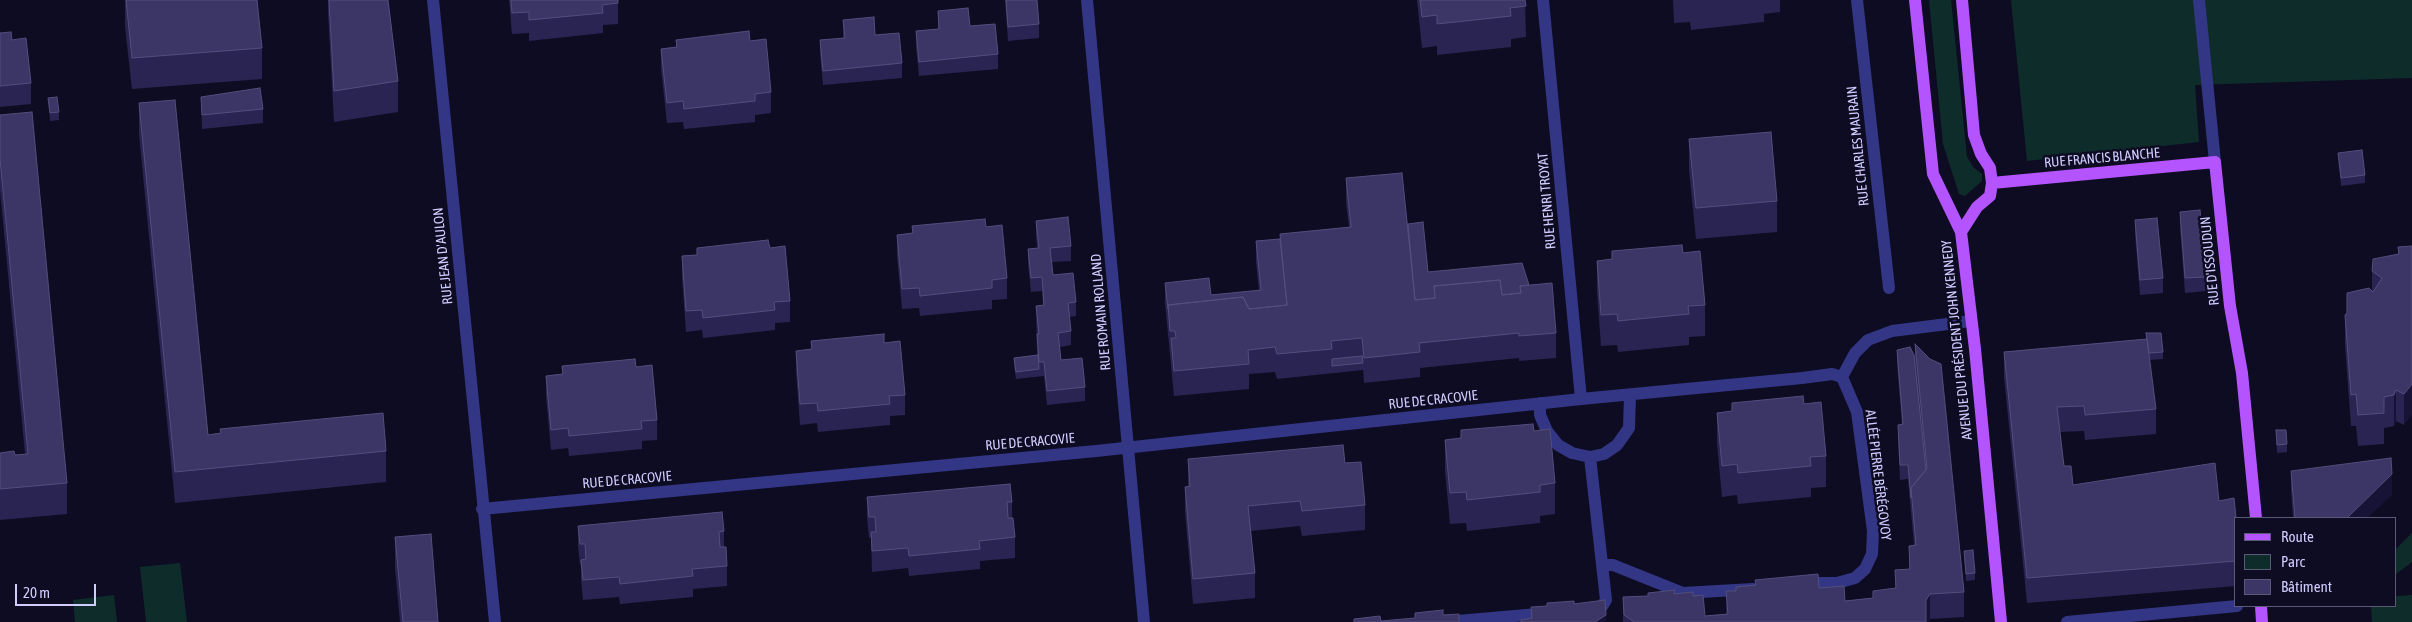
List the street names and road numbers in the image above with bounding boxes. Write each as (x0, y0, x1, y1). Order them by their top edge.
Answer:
street label: RUE CHARLES MAURAIN (1843, 85, 1873, 207)
street label: RUE FRANCIS BLANCHE (2043, 145, 2161, 171)
street label: RUE HENRI TROYAT (1534, 152, 1560, 250)
street label: RUE JEAN D'AULON (430, 207, 456, 305)
street label: RUE D'ISSOUDUN (2197, 216, 2223, 306)
street label: AVENUE DU PRÉSIDENT JOHN KENNEDY (1938, 239, 1976, 441)
street label: RUE ROMAIN ROLLAND (1088, 253, 1114, 371)
street label: RUE DE CRACOVIE (1388, 387, 1478, 413)
street label: ALLÉE PIERRE BÉRÉGOVOY (1862, 409, 1894, 541)
street label: RUE DE CRACOVIE (985, 430, 1075, 454)
street label: RUE DE CRACOVIE (582, 468, 672, 492)

